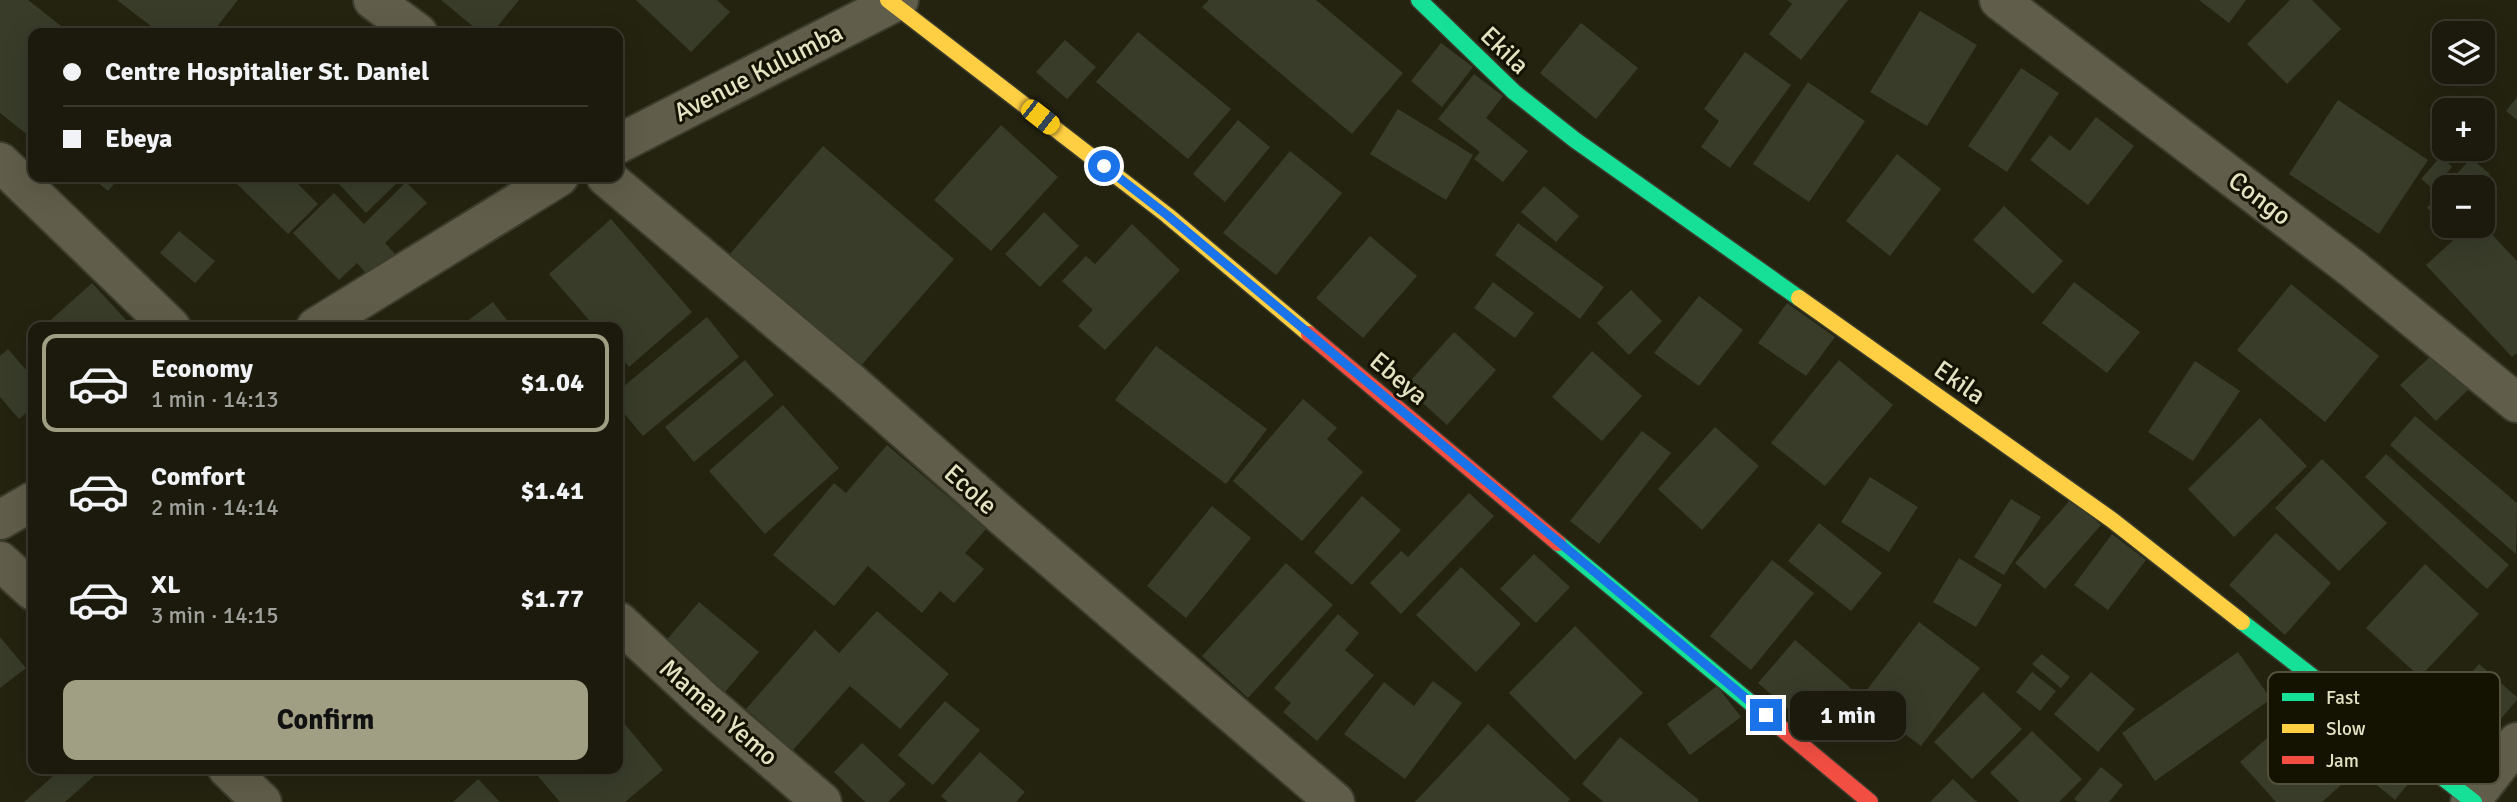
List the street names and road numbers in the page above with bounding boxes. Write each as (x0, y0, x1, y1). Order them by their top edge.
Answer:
street label: Avenue Kulumba (669, 17, 848, 129)
street label: Ekila (1473, 20, 1535, 82)
street label: Congo (2222, 165, 2297, 233)
street label: Ebeya (1363, 345, 1434, 412)
street label: Ekila (1928, 354, 1991, 412)
street label: Ecole (937, 458, 1003, 522)
street label: Maman Yemo (652, 653, 784, 773)

